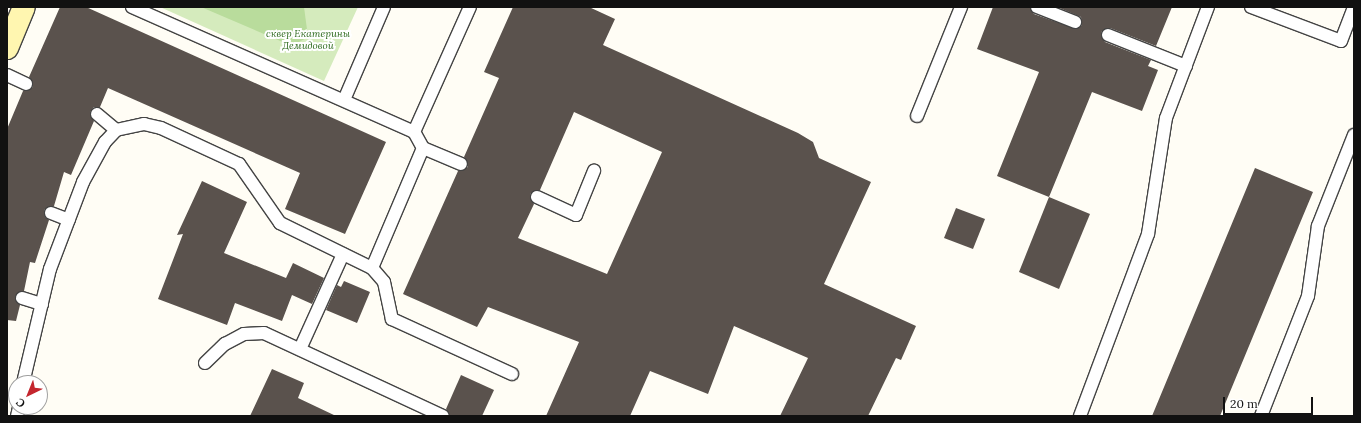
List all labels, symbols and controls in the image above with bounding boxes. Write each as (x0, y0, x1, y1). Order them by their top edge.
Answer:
park label: сквер Екатерины Демидовой (266, 27, 350, 50)
north arrow (8, 375, 48, 415)
scale bar (1225, 389, 1315, 415)
text: С (13, 395, 28, 411)
text: 20 m (1230, 396, 1258, 411)

